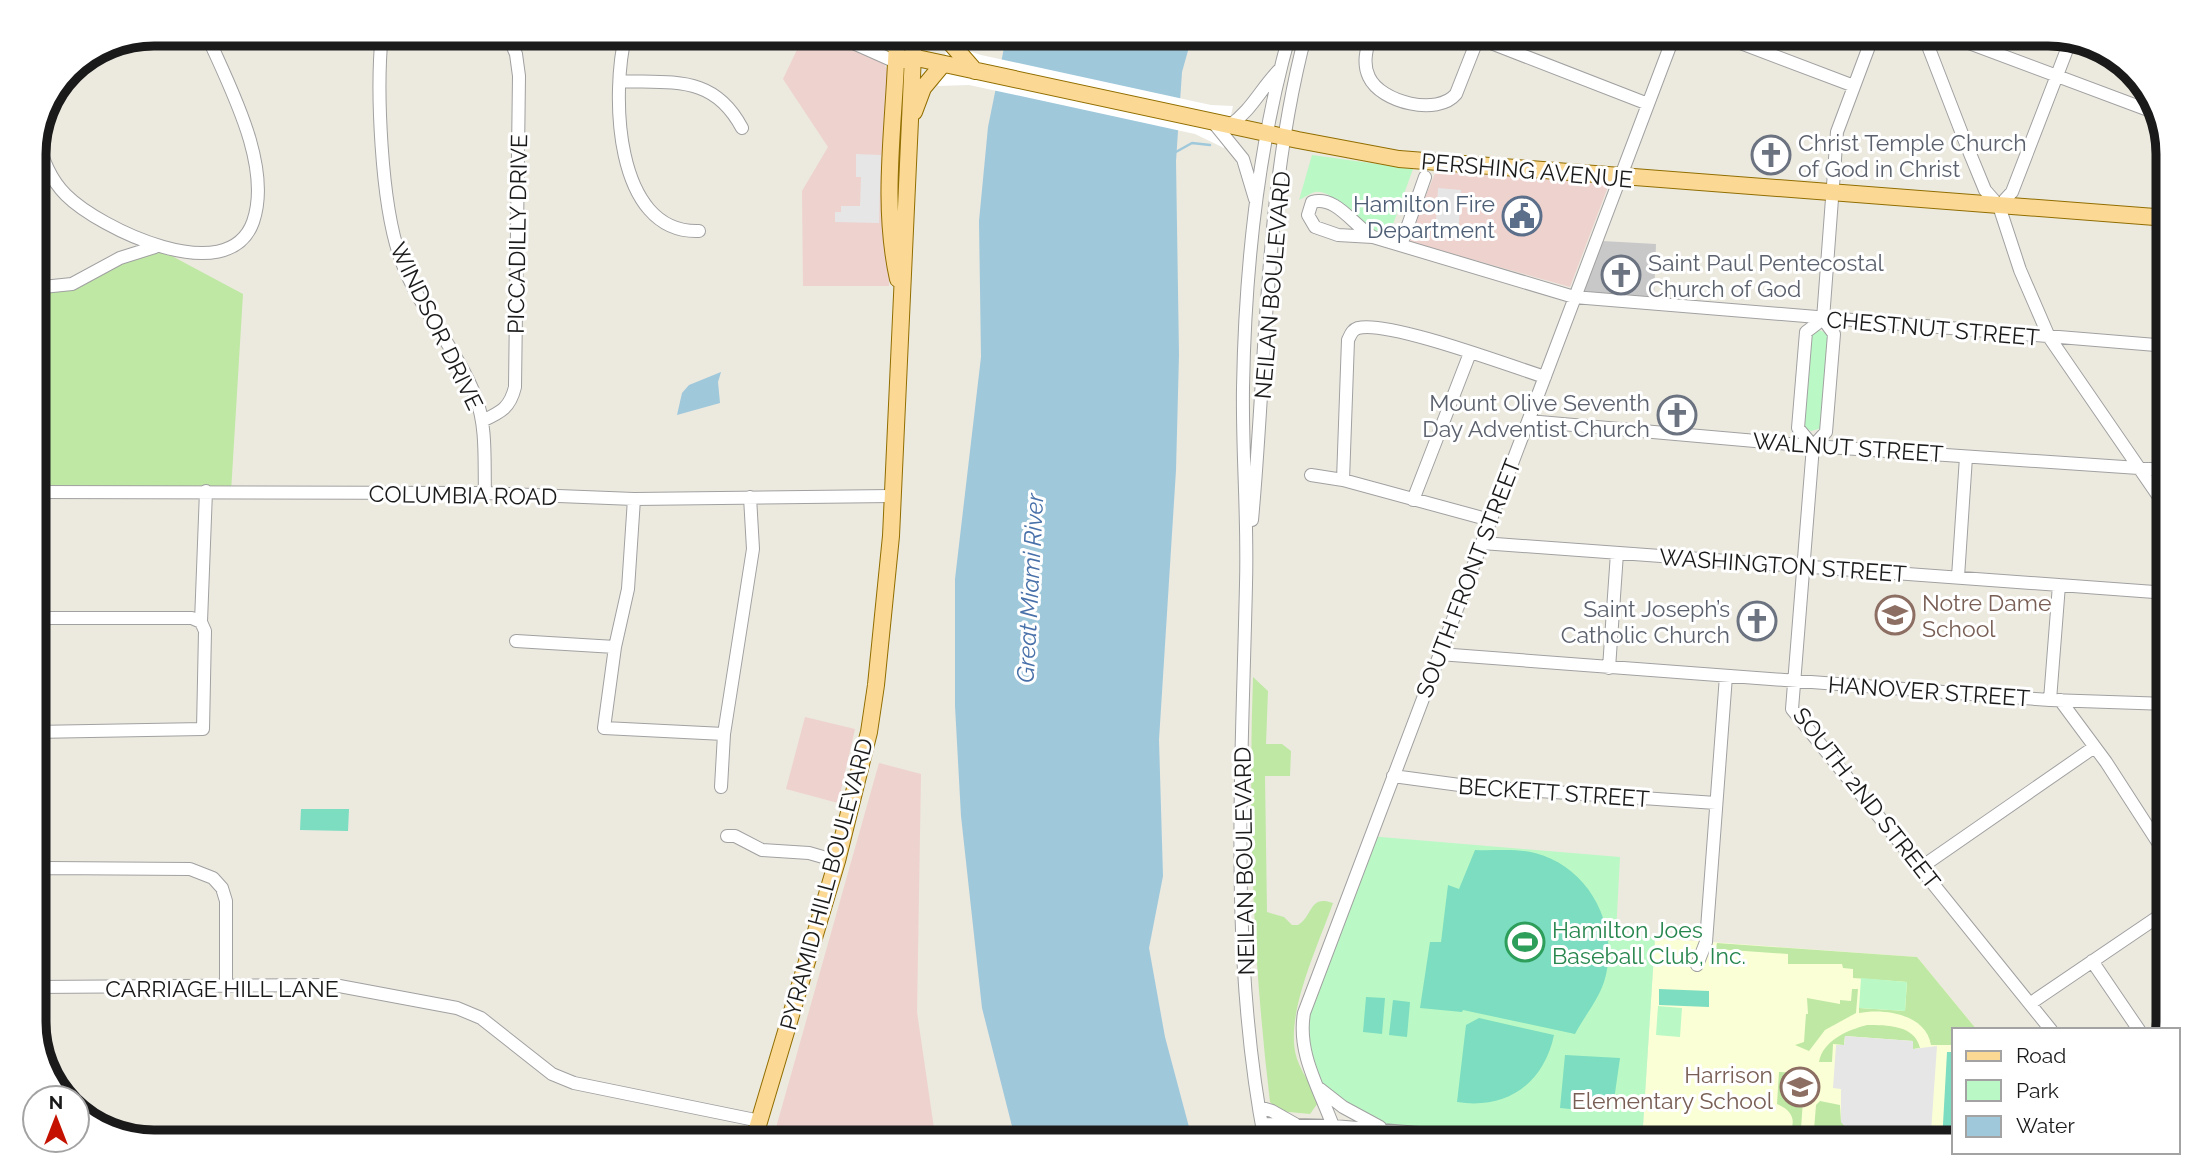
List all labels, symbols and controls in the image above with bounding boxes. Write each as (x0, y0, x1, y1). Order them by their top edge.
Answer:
place label: Christ Temple Church of God in Christ (1798, 129, 2027, 182)
street label: PICCADILLY DRIVE (502, 134, 532, 334)
church icon: Christ Temple Church of God in Christ (1750, 134, 1792, 176)
street label: PERSHING AVENUE (1420, 147, 1634, 193)
street label: NEILAN BOULEVARD (1249, 170, 1295, 400)
place label: Hamilton Fire Department (1353, 190, 1495, 243)
public building icon: Hamilton Fire Department (1501, 195, 1543, 237)
street label: WINDSOR DRIVE (385, 238, 489, 414)
place label: Saint Paul Pentecostal Church of God (1648, 249, 1885, 302)
church icon: Saint Paul Pentecostal Church of God (1600, 254, 1642, 296)
street label: CHESTNUT STREET (1825, 305, 2041, 351)
place label: Mount Olive Seventh Day Adventist Church (1422, 389, 1650, 442)
church icon: Mount Olive Seventh Day Adventist Church (1656, 394, 1698, 436)
street label: WALNUT STREET (1752, 427, 1944, 467)
street label: SOUTH FRONT STREET (1410, 455, 1526, 701)
street label: COLUMBIA ROAD (369, 480, 557, 510)
water label: Great Miami River (1011, 492, 1049, 683)
street label: WASHINGTON STREET (1658, 543, 1908, 587)
place label: Notre Dame School (1922, 589, 2051, 642)
school or university icon: Notre Dame School (1874, 594, 1916, 636)
place label: Saint Joseph’s Catholic Church (1561, 595, 1730, 648)
church icon: Saint Joseph’s Catholic Church (1736, 600, 1778, 642)
street label: HANOVER STREET (1827, 670, 2031, 712)
street label: SOUTH 2ND STREET (1788, 702, 1946, 894)
street label: PYRAMID HILL BOULEVARD (774, 735, 878, 1033)
street label: NEILAN BOULEVARD (1229, 746, 1259, 976)
street label: BECKETT STREET (1457, 772, 1651, 812)
place label: Hamilton Joes Baseball Club, Inc. (1552, 916, 1746, 969)
sports icon: Hamilton Joes Baseball Club, Inc. (1504, 921, 1546, 963)
street label: CARRIAGE HILL LANE (105, 975, 339, 1002)
legend (1952, 1028, 2180, 1154)
text: Road (2016, 1043, 2066, 1068)
place label: Harrison Elementary School (1572, 1061, 1774, 1114)
school or university icon: Harrison Elementary School (1779, 1066, 1821, 1108)
text: Park (2016, 1078, 2059, 1103)
north arrow (21, 1084, 91, 1154)
text: N (49, 1091, 63, 1113)
text: Water (2016, 1113, 2075, 1138)

